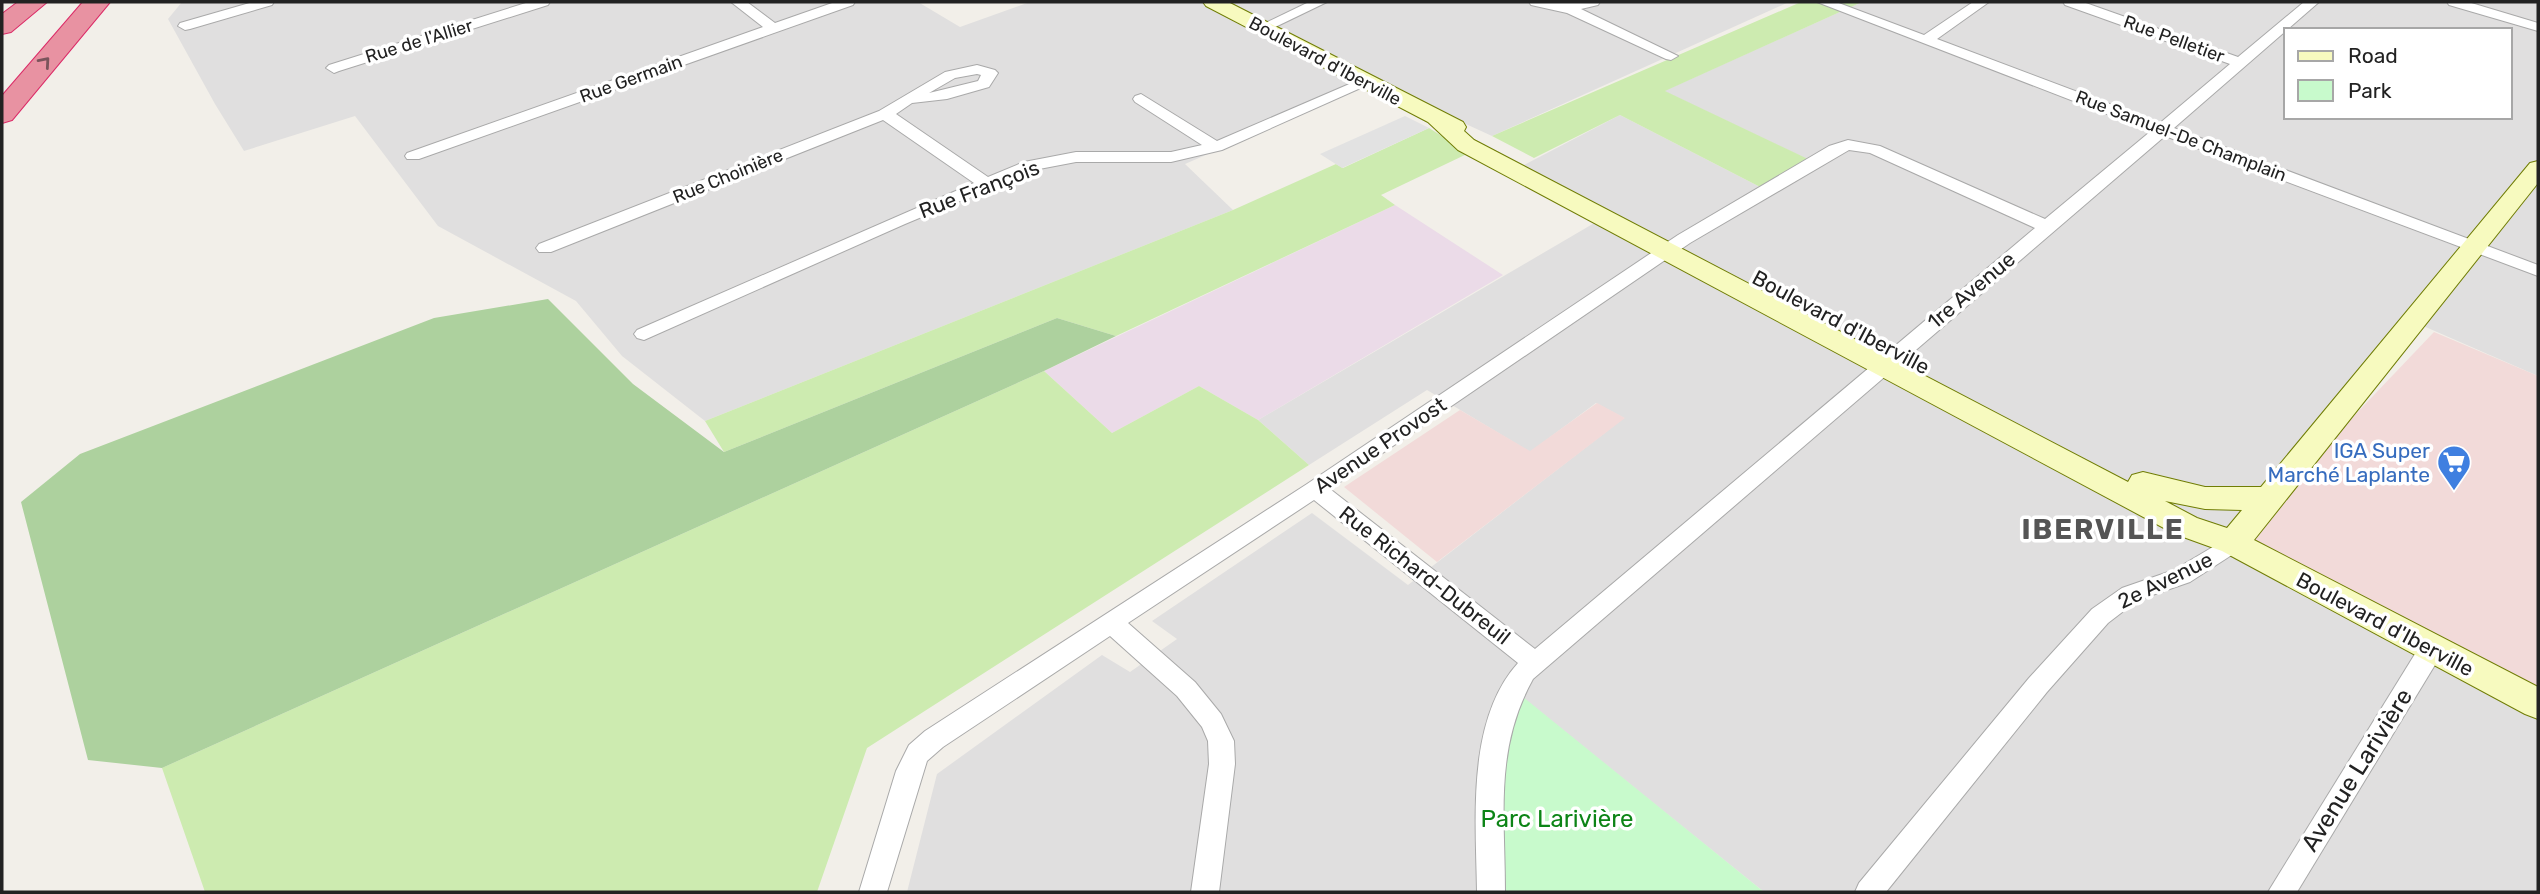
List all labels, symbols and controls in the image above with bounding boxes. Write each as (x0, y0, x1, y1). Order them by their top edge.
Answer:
street label: Rue Pelletier (2121, 11, 2228, 67)
street label: Boulevard d'Iberville (1245, 12, 1405, 110)
street label: Rue de l'Allier (362, 14, 476, 68)
legend (2284, 28, 2512, 119)
text: Road (2348, 43, 2398, 68)
street label: Rue Germain (577, 50, 685, 108)
one-way arrow (37, 57, 49, 70)
text: Park (2348, 78, 2392, 103)
street label: Rue Samuel-De Champlain (2072, 86, 2290, 186)
street label: Rue Choinière (670, 144, 786, 208)
street label: Rue François (915, 155, 1043, 223)
street label: 1re Avenue (1922, 246, 2020, 334)
street label: Boulevard d'Iberville (1748, 265, 1934, 379)
street label: Avenue Provost (1309, 392, 1451, 498)
place label: IGA Super Marché Laplante (2268, 438, 2430, 487)
supermarket icon: IGA Super Marché Laplante (2435, 443, 2473, 492)
street label: Rue Richard-Dubreuil (1334, 500, 1516, 650)
district label: IBERVILLE (2021, 513, 2185, 546)
street label: 2e Avenue (2114, 546, 2216, 614)
street label: Boulevard d'Iberville (2292, 567, 2478, 681)
street label: Avenue Larivière (2296, 684, 2418, 856)
park label: Parc Larivière (1481, 805, 1634, 833)

